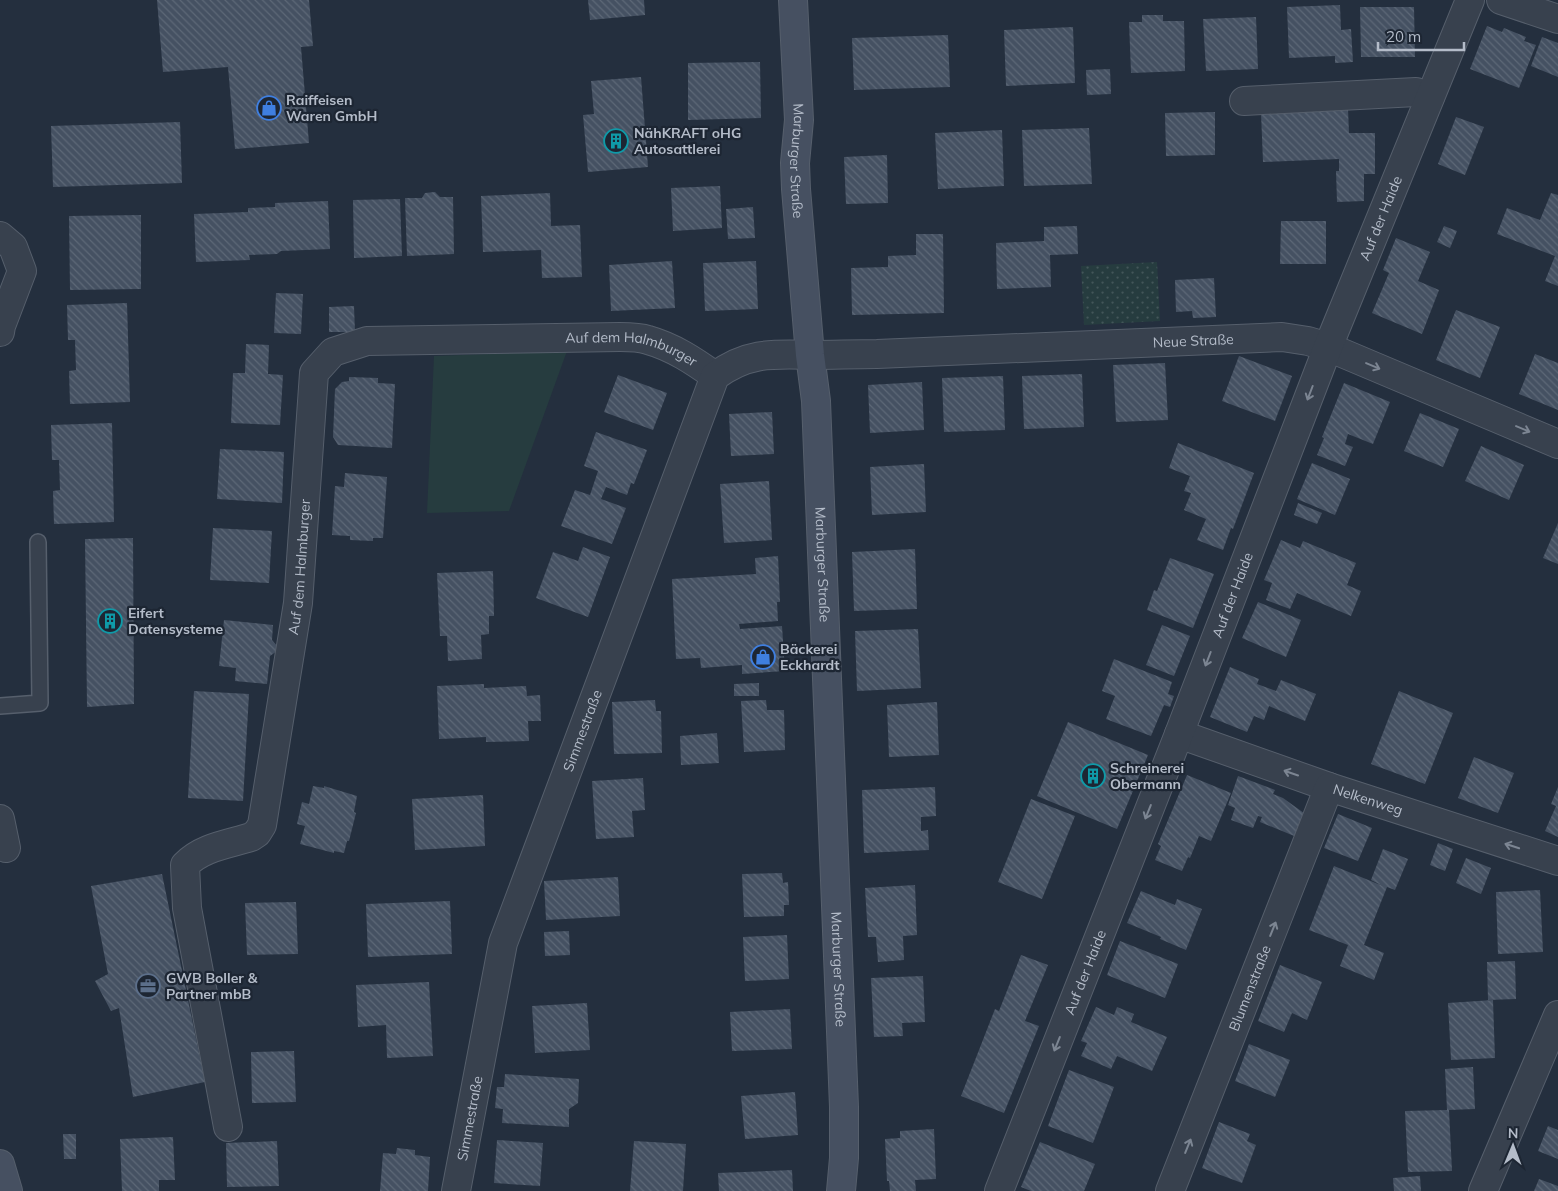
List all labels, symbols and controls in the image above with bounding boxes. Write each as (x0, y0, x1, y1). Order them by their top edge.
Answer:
scale bar (1378, 20, 1464, 52)
text: 20 m (1386, 27, 1421, 46)
place label: Raiffeisen Waren GmbH (286, 91, 377, 125)
shop icon: Raiffeisen Waren GmbH (256, 95, 282, 121)
street label: Marburger Straße (786, 103, 808, 219)
place label: NähKRAFT oHG Autosattlerei (634, 124, 741, 158)
building icon: NähKRAFT oHG Autosattlerei (603, 128, 629, 154)
street label: Auf der Haide (1355, 173, 1406, 263)
street label: Auf dem Halmburger (565, 328, 701, 371)
street label: Neue Straße (1152, 330, 1234, 351)
one-way arrow (1365, 362, 1380, 372)
one-way arrow (1305, 385, 1314, 400)
one-way arrow (1515, 424, 1530, 434)
street label: Auf dem Halmburger (284, 498, 314, 636)
street label: Marburger Straße (811, 507, 834, 623)
street label: Auf der Haide (1208, 550, 1257, 640)
place label: Eifert Datensysteme (128, 604, 223, 638)
building icon: Eifert Datensysteme (97, 608, 123, 634)
place label: Bäckerei Eckhardt (780, 640, 840, 674)
shop icon: Bäckerei Eckhardt (750, 644, 776, 670)
one-way arrow (1203, 651, 1212, 666)
street label: Simmestraße (559, 687, 606, 774)
place label: Schreinerei Obermann (1110, 759, 1184, 793)
building icon: Schreinerei Obermann (1080, 763, 1106, 789)
one-way arrow (1284, 768, 1299, 777)
street label: Nelkenweg (1331, 780, 1405, 819)
one-way arrow (1143, 804, 1153, 819)
one-way arrow (1504, 840, 1520, 850)
street label: Marburger Straße (827, 911, 850, 1027)
one-way arrow (1269, 922, 1278, 938)
street label: Auf der Haide (1060, 927, 1110, 1018)
street label: Blumenstraße (1225, 943, 1275, 1034)
place label: GWB Boller & Partner mbB (166, 969, 258, 1003)
office icon: GWB Boller & Partner mbB (135, 973, 161, 999)
one-way arrow (1051, 1036, 1061, 1051)
street label: Simmestraße (453, 1074, 487, 1162)
north arrow (1488, 1121, 1538, 1171)
text: N (1508, 1124, 1519, 1142)
one-way arrow (1183, 1139, 1193, 1154)

